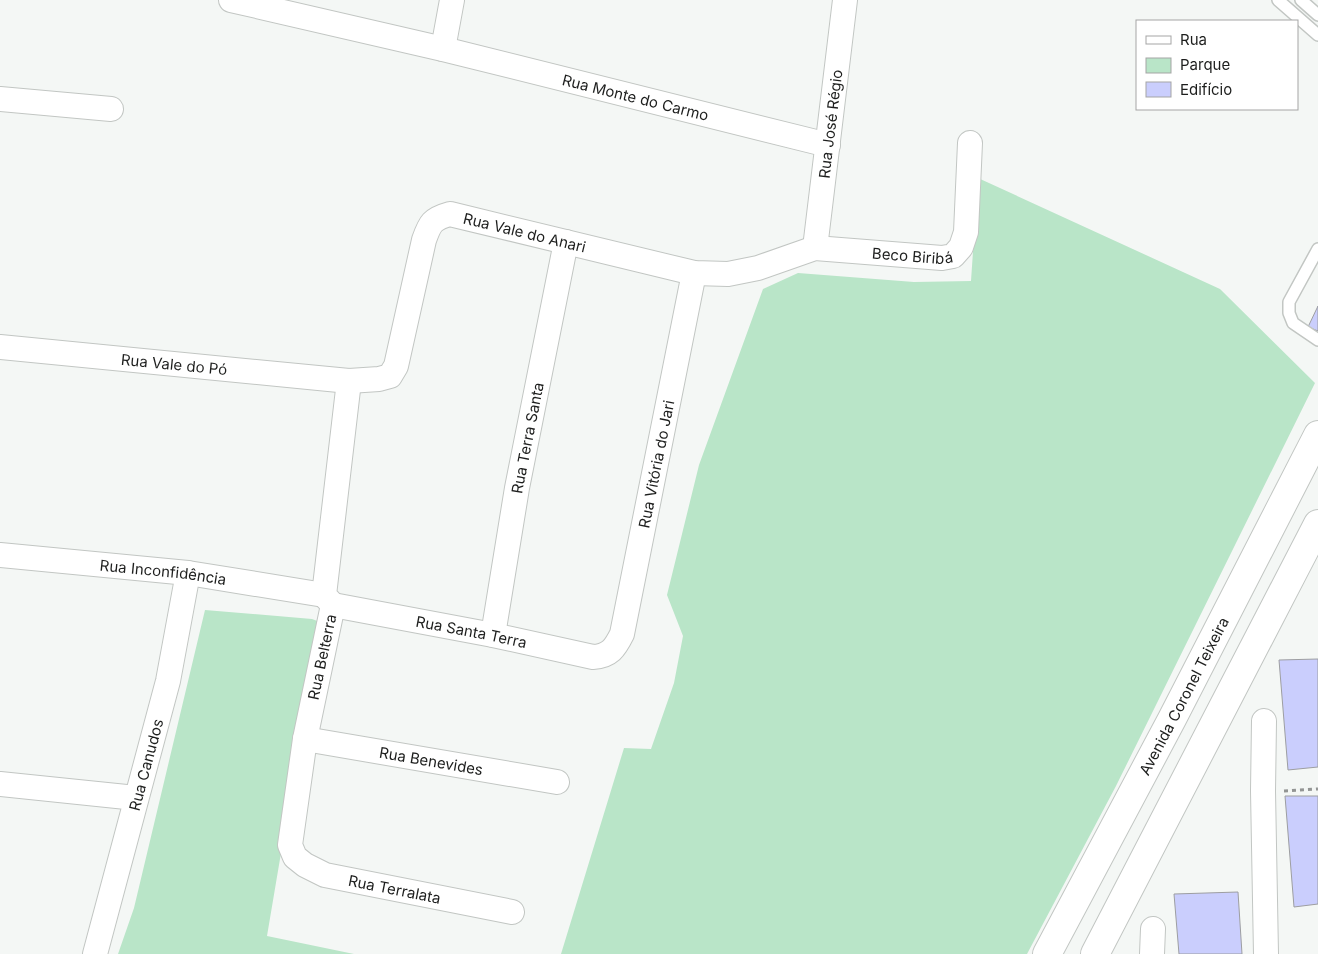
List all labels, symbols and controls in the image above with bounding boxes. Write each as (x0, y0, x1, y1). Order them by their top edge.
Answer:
legend (1136, 20, 1298, 110)
text: Rua (1180, 30, 1207, 49)
text: Parque (1180, 55, 1230, 74)
street label: Rua José Régio (814, 68, 846, 179)
street label: Rua Monte do Carmo (560, 70, 711, 124)
text: Edifício (1180, 80, 1232, 99)
street label: Rua Vale do Anari (462, 208, 588, 256)
street label: Beco Biribá (871, 243, 955, 268)
street label: Rua Vale do Pó (120, 349, 228, 379)
street label: Rua Terra Santa (507, 381, 547, 495)
street label: Rua Vitória do Jari (634, 398, 678, 530)
street label: Rua Inconfidência (99, 555, 228, 589)
street label: Rua Santa Terra (414, 611, 529, 652)
street label: Rua Belterra (304, 612, 340, 702)
street label: Avenida Coronel Teixeira (1134, 614, 1232, 778)
street label: Rua Canudos (124, 716, 167, 813)
street label: Rua Benevides (378, 742, 485, 779)
street label: Rua Terralata (347, 870, 443, 907)

